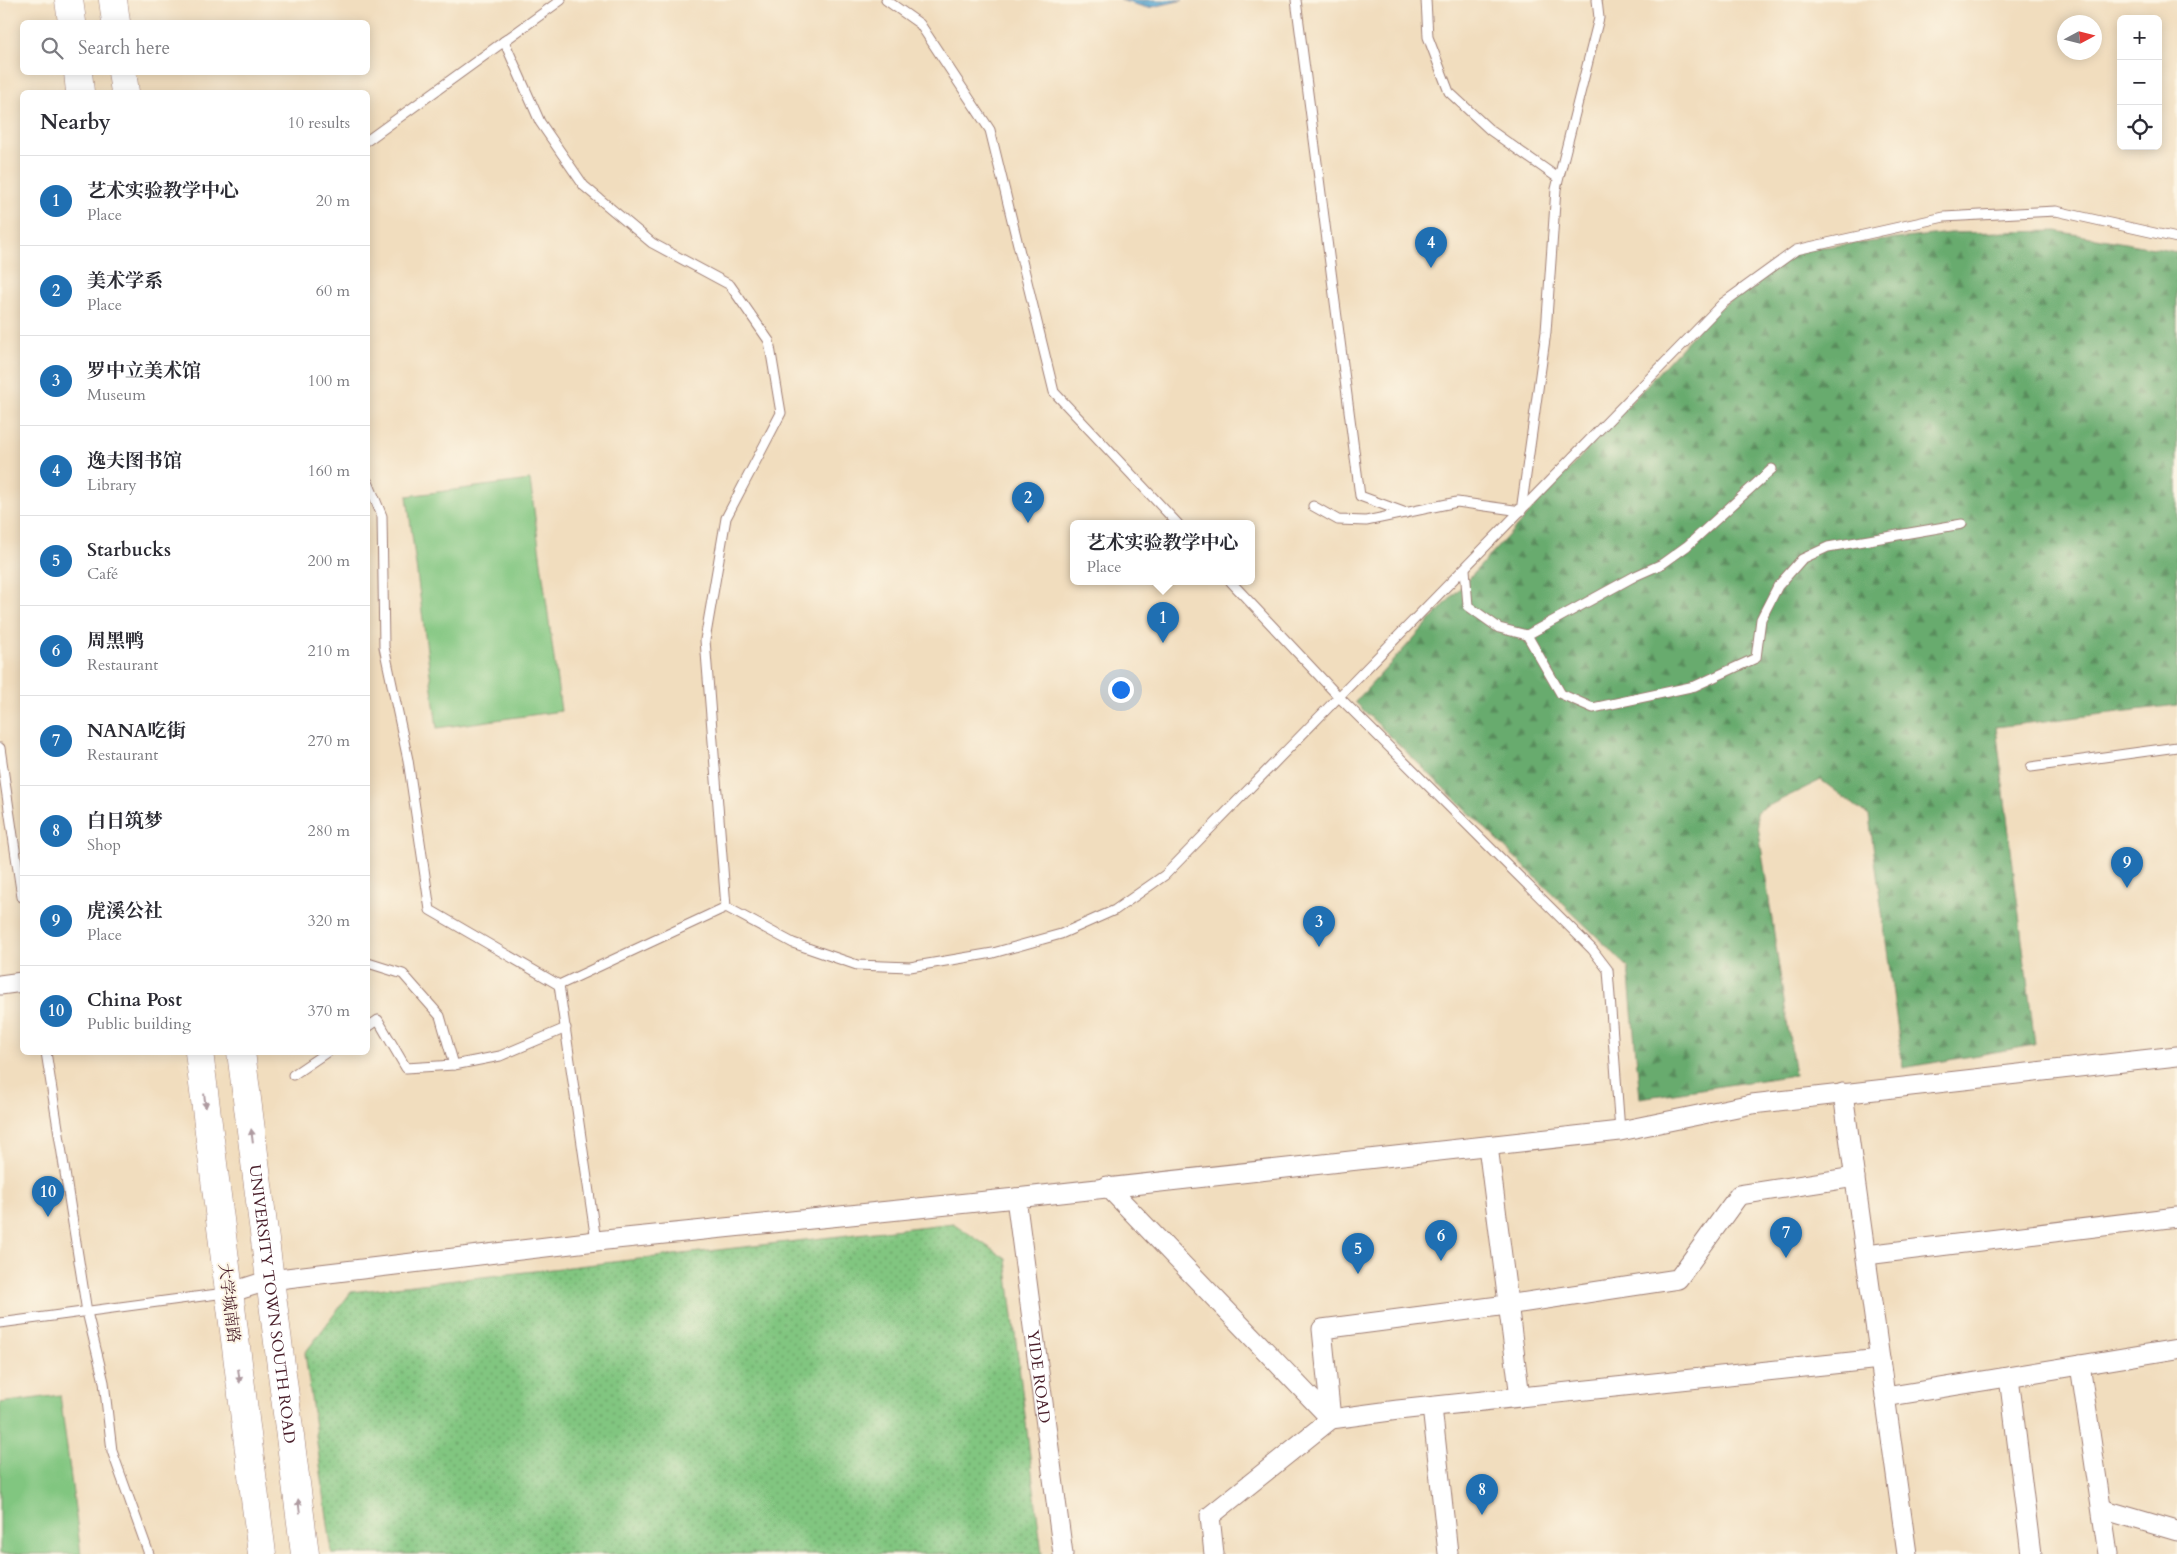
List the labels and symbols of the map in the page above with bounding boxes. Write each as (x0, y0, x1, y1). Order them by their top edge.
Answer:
north arrow (2057, 15, 2102, 60)
pin: 4 (1415, 227, 1447, 268)
pin: 2 (1012, 482, 1044, 523)
pin: 1 (1147, 602, 1179, 643)
your location (1108, 677, 1134, 703)
pin: 9 (2111, 847, 2143, 888)
pin: 3 (1303, 906, 1335, 947)
one-way arrow (201, 1093, 209, 1109)
one-way arrow (248, 1128, 256, 1144)
street label: UNIVERSITY TOWN SOUTH ROAD (243, 1163, 301, 1445)
pin: 10 (32, 1176, 64, 1217)
pin: 7 (1770, 1217, 1802, 1258)
pin: 6 (1425, 1220, 1457, 1261)
pin: 5 (1342, 1233, 1374, 1274)
street label: 大学城南路 (213, 1262, 245, 1344)
street label: YIDE ROAD (1022, 1329, 1056, 1425)
one-way arrow (236, 1368, 244, 1384)
pin: 8 (1466, 1474, 1498, 1515)
one-way arrow (295, 1497, 303, 1513)

